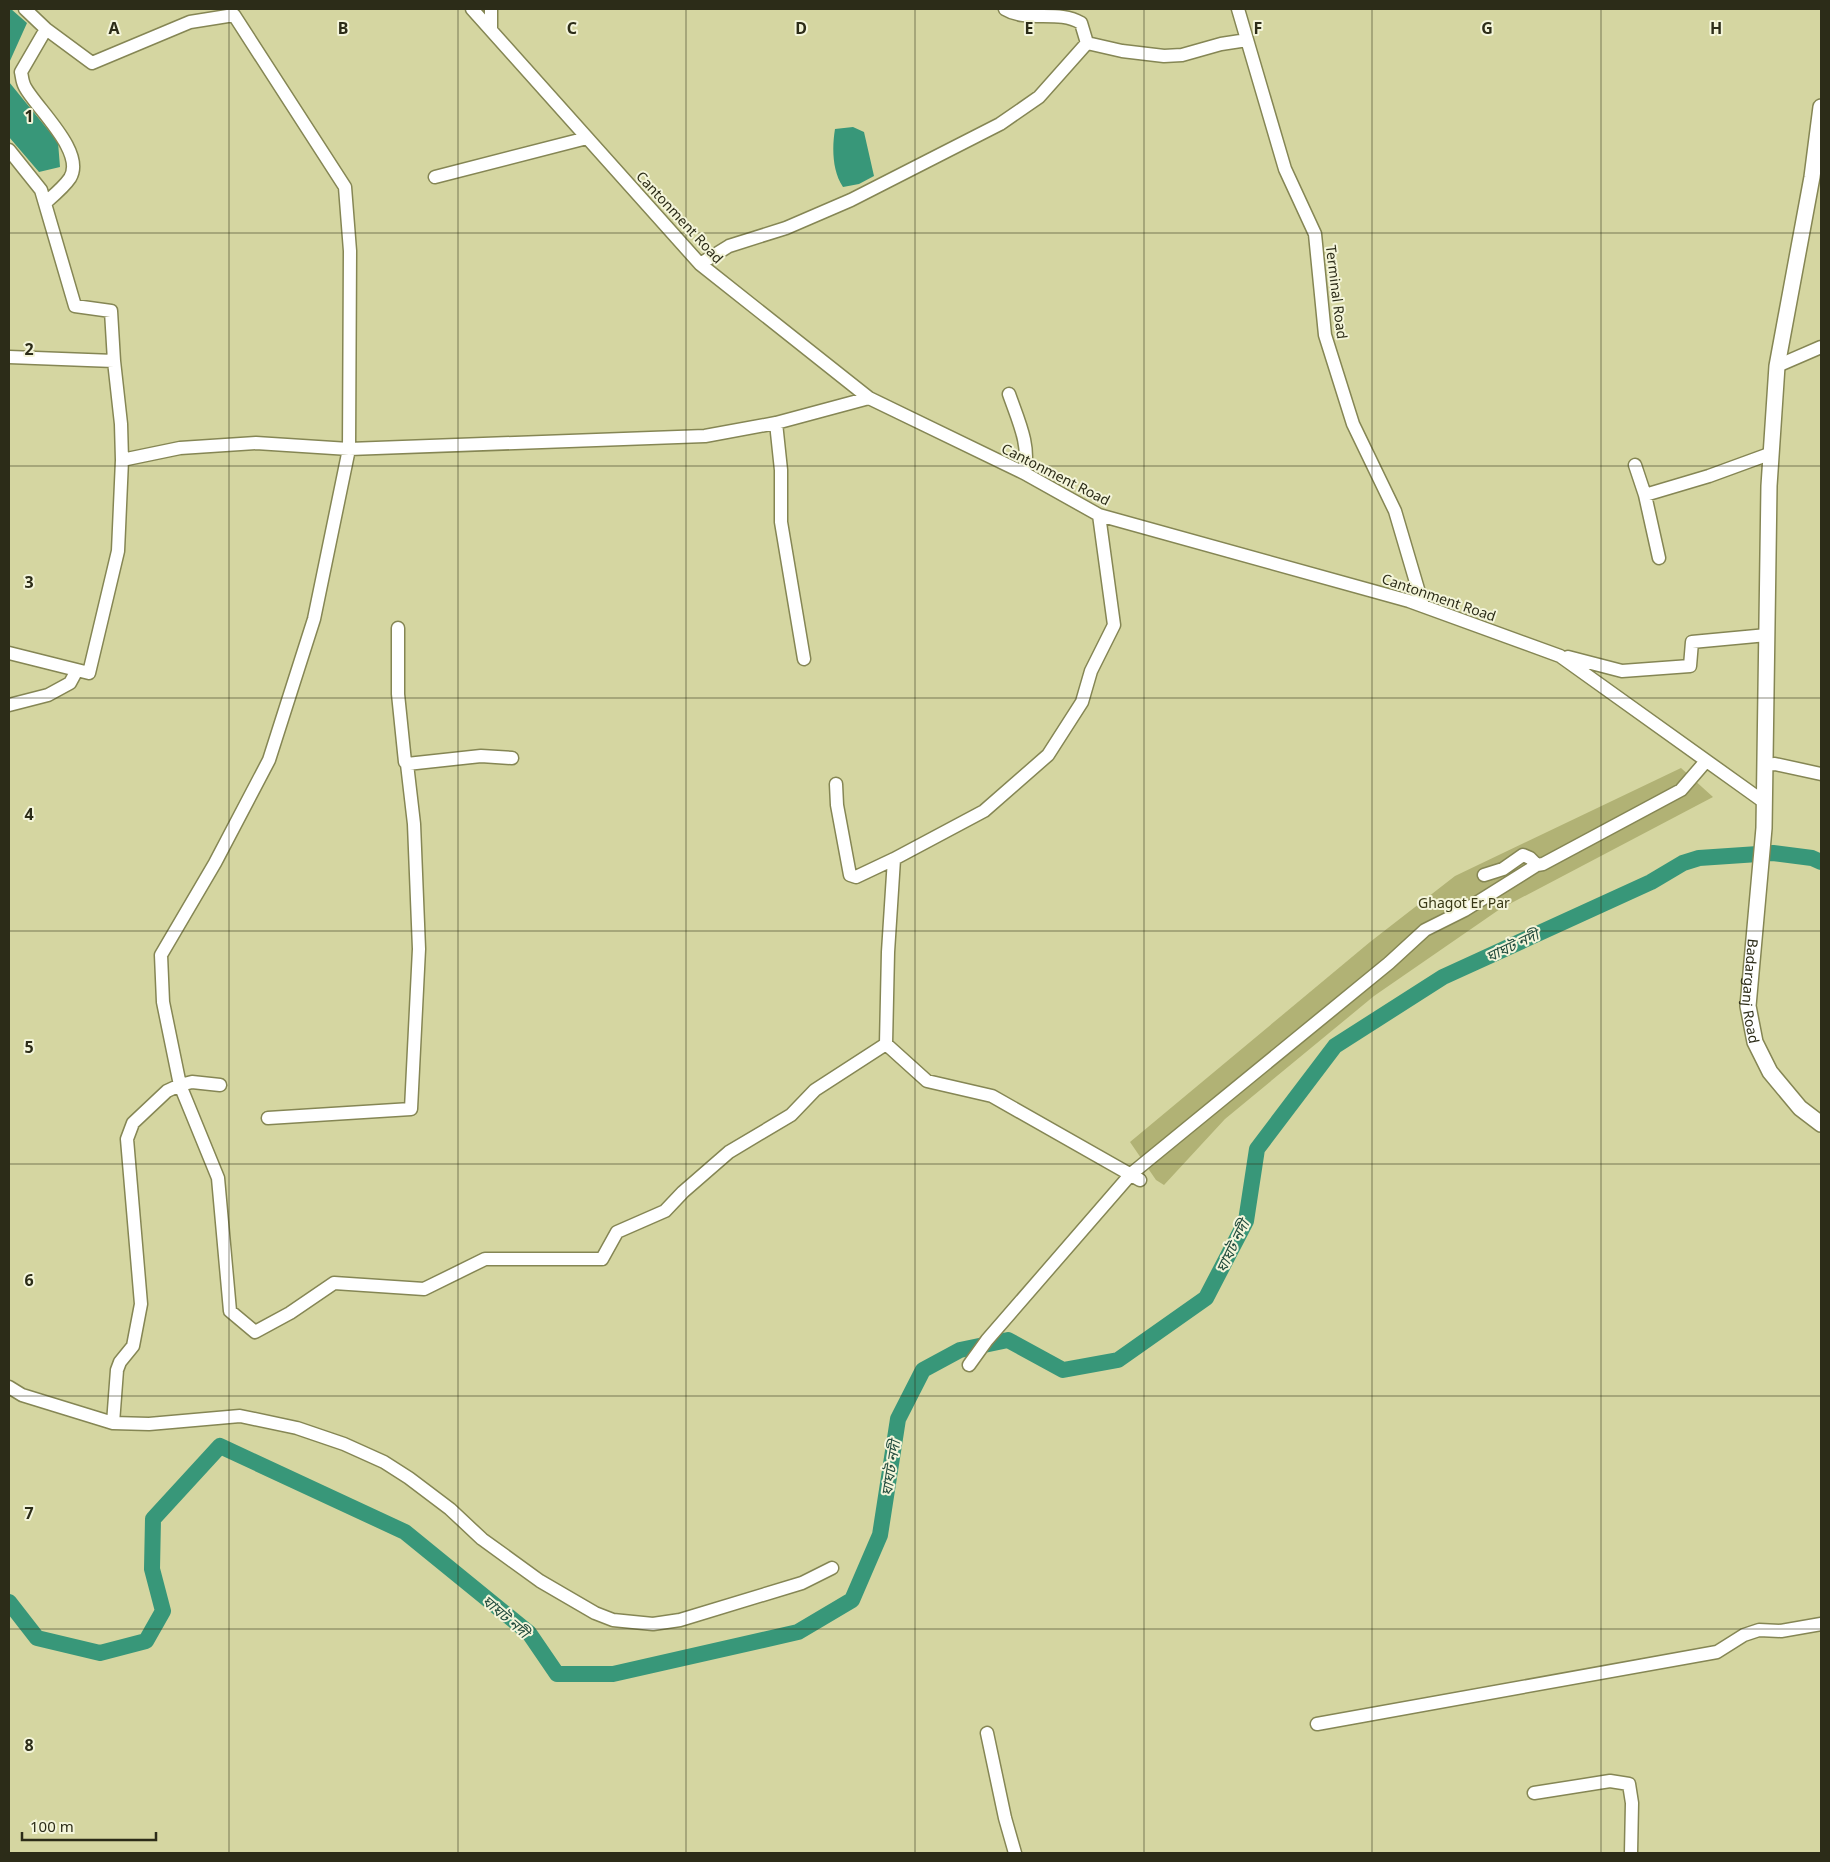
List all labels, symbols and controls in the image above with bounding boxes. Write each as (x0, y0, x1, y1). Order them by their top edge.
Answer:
text: A (108, 17, 120, 39)
text: B (338, 17, 348, 39)
text: C (567, 17, 577, 39)
text: D (795, 17, 807, 39)
text: E (1025, 17, 1034, 39)
text: F (1254, 17, 1262, 39)
text: G (1481, 17, 1493, 39)
text: H (1710, 17, 1722, 39)
text: 1 (24, 105, 34, 127)
street label: Cantonment Road (632, 167, 728, 267)
street label: Terminal Road (1322, 244, 1352, 340)
text: 2 (24, 338, 34, 360)
street label: Cantonment Road (998, 438, 1114, 510)
street label: Cantonment Road (1379, 569, 1499, 625)
text: 3 (24, 571, 34, 593)
text: 4 (24, 803, 34, 825)
park label: Ghagot Er Par (1418, 893, 1510, 912)
water label: ঘাঘট নদী (1482, 923, 1544, 966)
street label: Badarganj Road (1738, 938, 1765, 1045)
text: 5 (24, 1036, 34, 1058)
water label: ঘাঘট নদী (1211, 1214, 1255, 1276)
text: 6 (24, 1269, 34, 1291)
water label: ঘাঘট নদী (876, 1436, 905, 1497)
text: 7 (24, 1502, 34, 1524)
water label: ঘাঘট নদী (478, 1590, 536, 1644)
text: 8 (24, 1734, 34, 1756)
scale bar (22, 1810, 156, 1842)
text: 100 m (30, 1816, 74, 1836)

